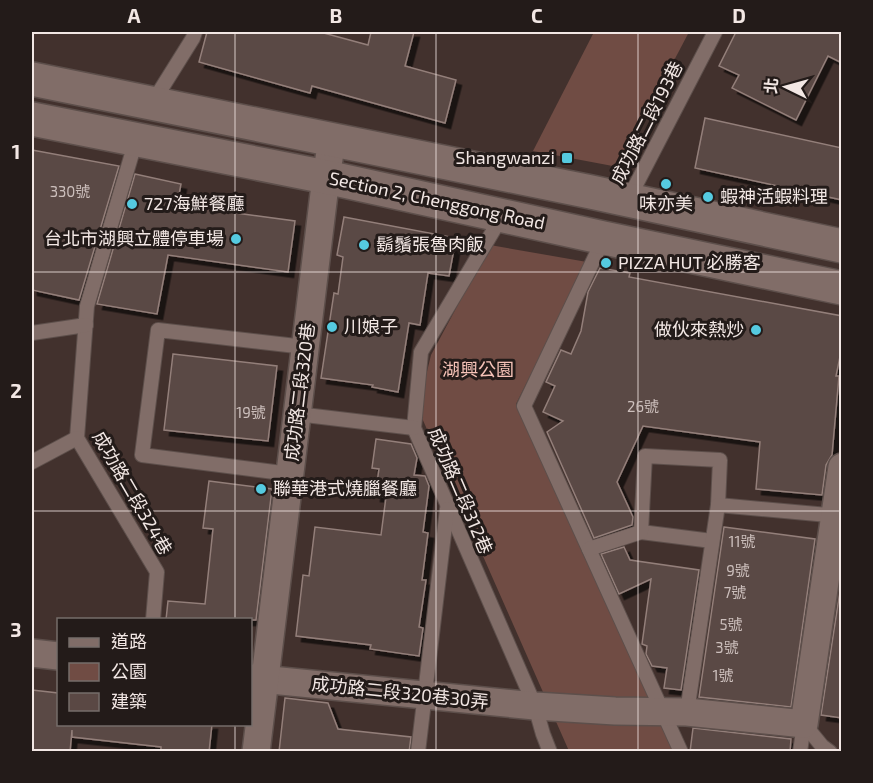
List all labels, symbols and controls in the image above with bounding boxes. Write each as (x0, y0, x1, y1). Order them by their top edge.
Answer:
text: A (127, 3, 141, 27)
text: B (330, 3, 342, 27)
text: C (531, 3, 543, 27)
text: D (732, 3, 746, 27)
street label: 成功路二段193巷 (606, 57, 687, 188)
north arrow (756, 57, 816, 117)
text: 北 (760, 77, 781, 94)
text: 1 (12, 139, 20, 163)
place label: Shangwanzi (455, 146, 555, 168)
marker: Shangwanzi (560, 151, 574, 165)
street label: Section 2, Chenggong Road (327, 166, 547, 234)
marker: 味亦美 (659, 177, 673, 191)
house number: 330號 (50, 182, 90, 200)
place label: 蝦神活蝦料理 (720, 185, 828, 207)
marker: 蝦神活蝦料理 (701, 190, 715, 204)
place label: 727海鮮餐廳 (144, 192, 245, 214)
place label: 味亦美 (639, 192, 693, 214)
marker: 727海鮮餐廳 (125, 197, 139, 211)
place label: 台北市湖興立體停車場 (44, 227, 224, 249)
marker: 台北市湖興立體停車場 (229, 232, 243, 246)
place label: 鬍鬚張魯肉飯 (376, 233, 484, 255)
marker: 鬍鬚張魯肉飯 (357, 238, 371, 252)
place label: PIZZA HUT 必勝客 (618, 251, 761, 273)
marker: PIZZA HUT 必勝客 (599, 256, 613, 270)
place label: 川娘子 (344, 315, 398, 337)
place label: 做伙來熱炒 (654, 318, 744, 340)
marker: 川娘子 (325, 320, 339, 334)
street label: 成功路二段320巷 (280, 322, 318, 462)
marker: 做伙來熱炒 (749, 323, 763, 337)
park label: 湖興公園 (442, 358, 514, 380)
text: 2 (10, 378, 22, 402)
house number: 26號 (627, 397, 659, 415)
house number: 19號 (236, 403, 266, 421)
street label: 成功路二段312巷 (424, 424, 497, 557)
street label: 成功路二段324巷 (89, 427, 177, 558)
place label: 聯華港式燒臘餐廳 (273, 477, 417, 499)
marker: 聯華港式燒臘餐廳 (254, 482, 268, 496)
house number: 11號 (729, 532, 755, 550)
house number: 9號 (726, 561, 750, 579)
house number: 7號 (724, 583, 746, 601)
house number: 5號 (719, 615, 743, 633)
text: 3 (10, 617, 22, 641)
legend (57, 618, 252, 726)
text: 道路 (111, 630, 147, 652)
house number: 3號 (715, 638, 739, 656)
text: 公園 (111, 660, 147, 682)
house number: 1號 (713, 666, 733, 684)
street label: 成功路二段320巷30弄 (311, 672, 490, 712)
text: 建築 (111, 690, 147, 712)

